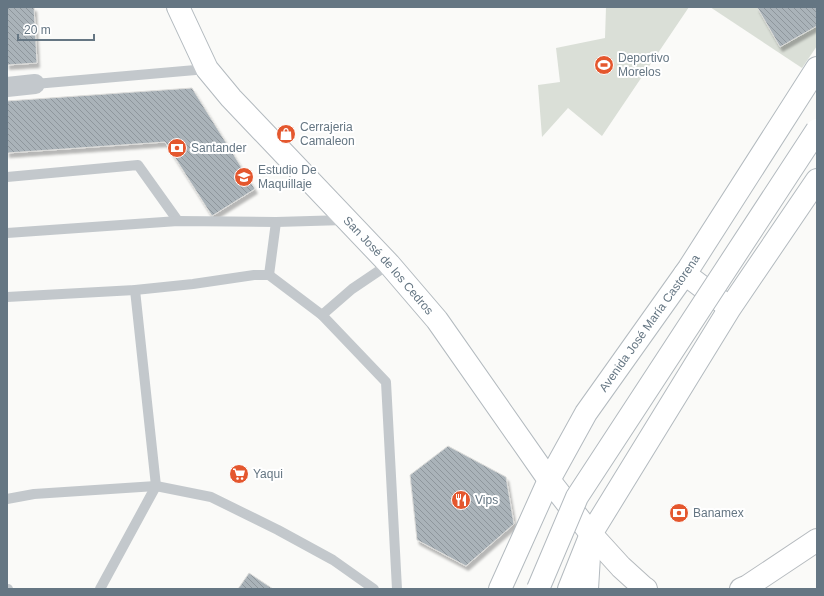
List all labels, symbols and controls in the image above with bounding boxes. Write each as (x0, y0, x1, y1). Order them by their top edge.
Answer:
scale bar (18, 16, 94, 42)
text: 20 m (24, 23, 51, 37)
place label: Deportivo Morelos (618, 51, 670, 79)
sports icon: Deportivo Morelos (593, 54, 615, 76)
place label: Cerrajeria Camaleon (300, 120, 355, 148)
shop icon: Cerrajeria Camaleon (275, 123, 297, 145)
bank icon: Santander (166, 137, 188, 159)
place label: Santander (191, 141, 246, 155)
place label: Estudio De Maquillaje (258, 163, 317, 191)
school or university icon: Estudio De Maquillaje (233, 166, 255, 188)
street label: San José de los Cedros (340, 213, 436, 318)
street label: Avenida José María Castorena (596, 252, 703, 395)
supermarket icon: Yaqui (228, 463, 250, 485)
place label: Yaqui (253, 467, 283, 481)
restaurant icon: Vips (450, 489, 472, 511)
place label: Vips (475, 493, 498, 507)
bank icon: Banamex (668, 502, 690, 524)
place label: Banamex (693, 506, 744, 520)

